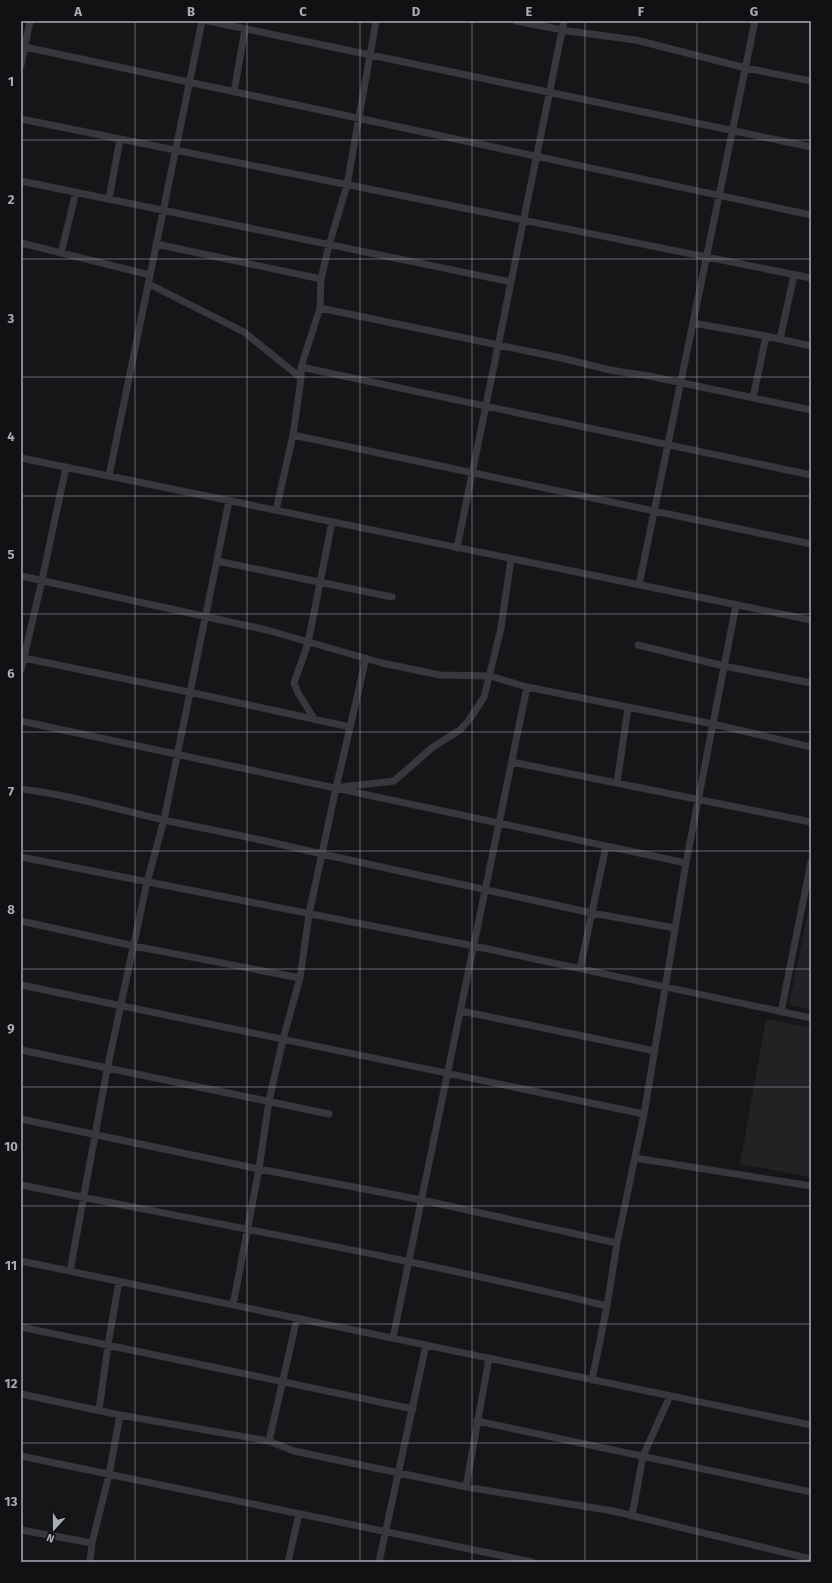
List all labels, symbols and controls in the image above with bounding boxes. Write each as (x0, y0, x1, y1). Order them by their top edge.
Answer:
text: A (73, 4, 82, 19)
text: B (187, 4, 195, 19)
text: C (299, 4, 307, 19)
text: D (412, 4, 421, 19)
text: E (526, 4, 533, 19)
text: F (638, 4, 645, 19)
text: G (750, 4, 758, 19)
text: 1 (8, 74, 14, 89)
text: 2 (8, 192, 15, 207)
text: 3 (7, 311, 15, 326)
text: 4 (7, 429, 15, 444)
text: 5 (8, 547, 15, 562)
text: 6 (7, 666, 15, 681)
text: 7 (8, 784, 14, 799)
text: 8 (7, 902, 15, 917)
text: 9 (7, 1021, 15, 1036)
text: 10 (4, 1139, 18, 1154)
text: 11 (5, 1258, 17, 1273)
text: 12 (5, 1376, 18, 1391)
text: 13 (5, 1494, 18, 1509)
north arrow (34, 1509, 74, 1549)
text: N (45, 1530, 56, 1545)

